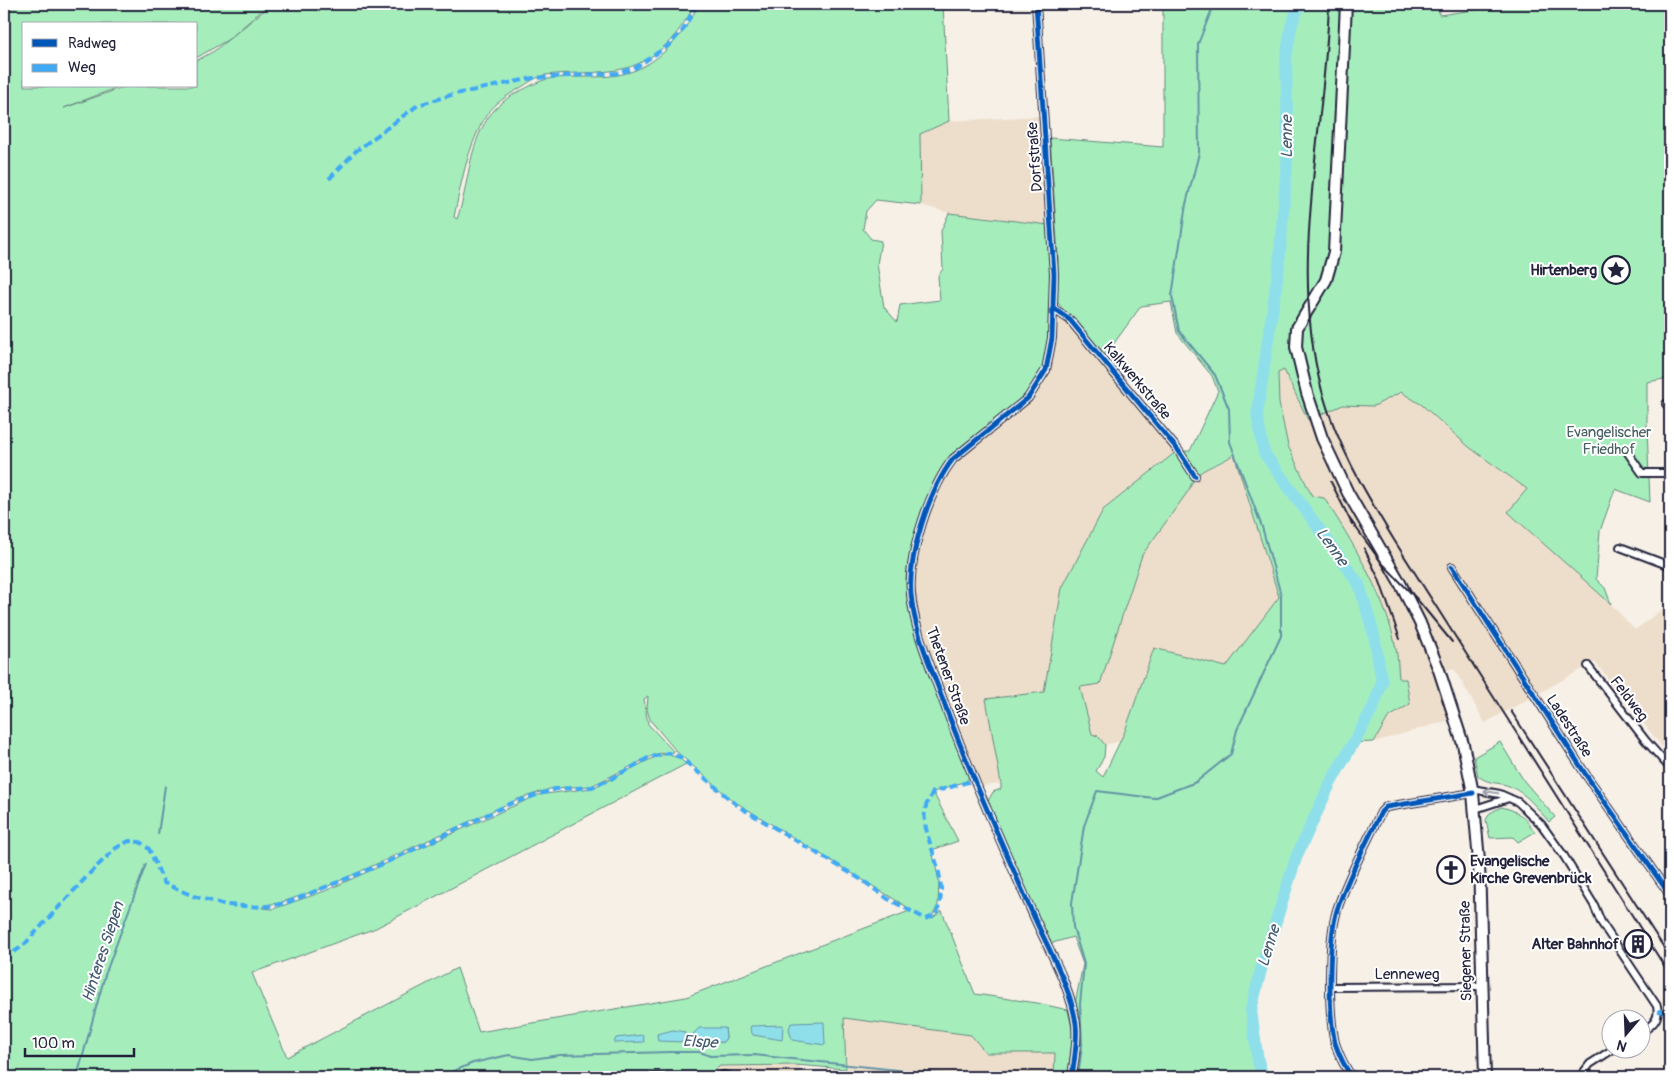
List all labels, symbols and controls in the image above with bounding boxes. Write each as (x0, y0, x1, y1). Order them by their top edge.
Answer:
legend (22, 22, 198, 88)
text: Radweg (68, 34, 116, 53)
text: Weg (68, 58, 96, 77)
water label: Lenne (1277, 114, 1297, 158)
street label: Dorfstraße (1023, 121, 1047, 192)
place icon: Hirtenberg (1601, 255, 1631, 285)
place label: Hirtenberg (1530, 261, 1597, 280)
street label: Kalkwerkstraße (1099, 338, 1175, 424)
park label: Evangelischer Friedhof (1567, 423, 1652, 459)
water label: Lenne (1311, 524, 1354, 572)
street label: Thetener Straße (921, 624, 975, 728)
street label: Feldweg (1606, 673, 1652, 725)
street label: Ladestraße (1542, 691, 1597, 761)
one-way arrow (1483, 787, 1499, 797)
place label: Evangelische Kirche Grevenbrück (1470, 852, 1592, 888)
church icon: Evangelische Kirche Grevenbrück (1436, 855, 1466, 885)
water label: Hinteres Siepen (77, 898, 129, 1005)
street label: Siegener Straße (1456, 900, 1476, 1001)
water label: Lenne (1253, 921, 1285, 969)
building icon: Alter Bahnhof (1623, 929, 1653, 959)
place label: Alter Bahnhof (1531, 935, 1620, 954)
street label: Lenneweg (1375, 965, 1440, 984)
north arrow (1602, 1008, 1652, 1058)
scale bar (25, 1026, 134, 1058)
water label: Elspe (682, 1031, 720, 1053)
text: 100 m (32, 1034, 75, 1053)
text: N (1615, 1036, 1629, 1055)

